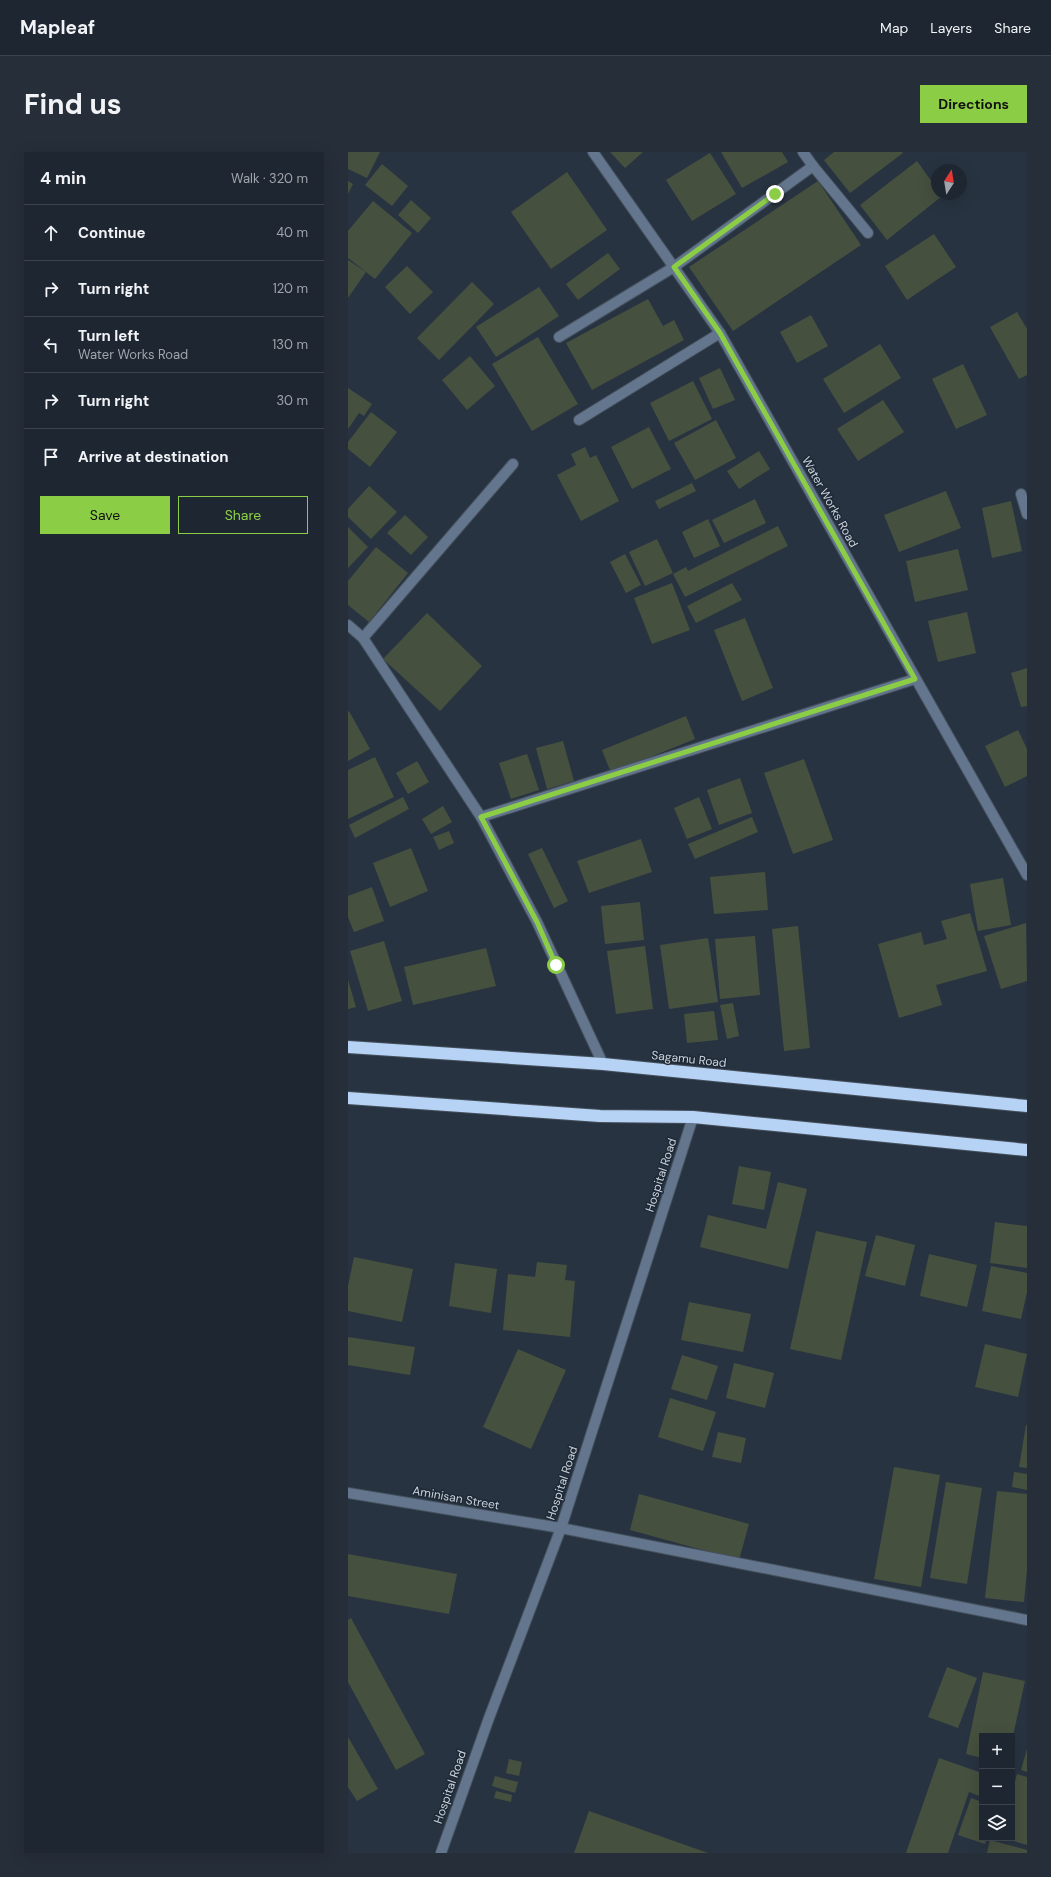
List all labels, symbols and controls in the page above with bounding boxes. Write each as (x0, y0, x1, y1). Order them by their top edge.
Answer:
text: Mapleaf (20, 15, 95, 40)
text: Map (880, 19, 908, 37)
text: Layers (930, 19, 972, 37)
text: Share (994, 19, 1031, 37)
button: Directions (920, 85, 1027, 123)
text: Find us (24, 86, 122, 123)
north arrow (931, 164, 967, 200)
text: 4 min (40, 167, 86, 189)
text: Walk · 320 m (231, 170, 308, 187)
route end (766, 185, 784, 203)
icon: ahead (40, 222, 62, 244)
text: Continue (78, 223, 146, 243)
text: 40 m (276, 224, 308, 241)
icon: right (40, 278, 62, 300)
text: Turn right (78, 279, 149, 299)
text: 120 m (273, 280, 308, 297)
text: Turn left (78, 326, 139, 346)
icon: left (40, 334, 62, 356)
text: 130 m (272, 336, 308, 353)
text: Water Works Road (78, 346, 188, 363)
icon: right (40, 390, 62, 412)
text: Turn right (78, 391, 149, 411)
text: 30 m (276, 392, 308, 409)
icon: arrive (40, 446, 62, 468)
text: Arrive at destination (78, 447, 229, 467)
street label: Water Works Road (798, 454, 862, 550)
button: Save (40, 496, 170, 534)
button: Share (178, 496, 308, 534)
route start (547, 956, 565, 974)
street label: Sagamu Road (651, 1047, 727, 1071)
street label: Hospital Road (642, 1136, 680, 1214)
street label: Hospital Road (543, 1444, 581, 1522)
street label: Aminisan Street (411, 1482, 501, 1514)
map controls (979, 1733, 1015, 1841)
button: + (979, 1733, 1015, 1769)
street label: Hospital Road (430, 1748, 470, 1826)
button: − (979, 1769, 1015, 1805)
button: layers (979, 1805, 1015, 1841)

